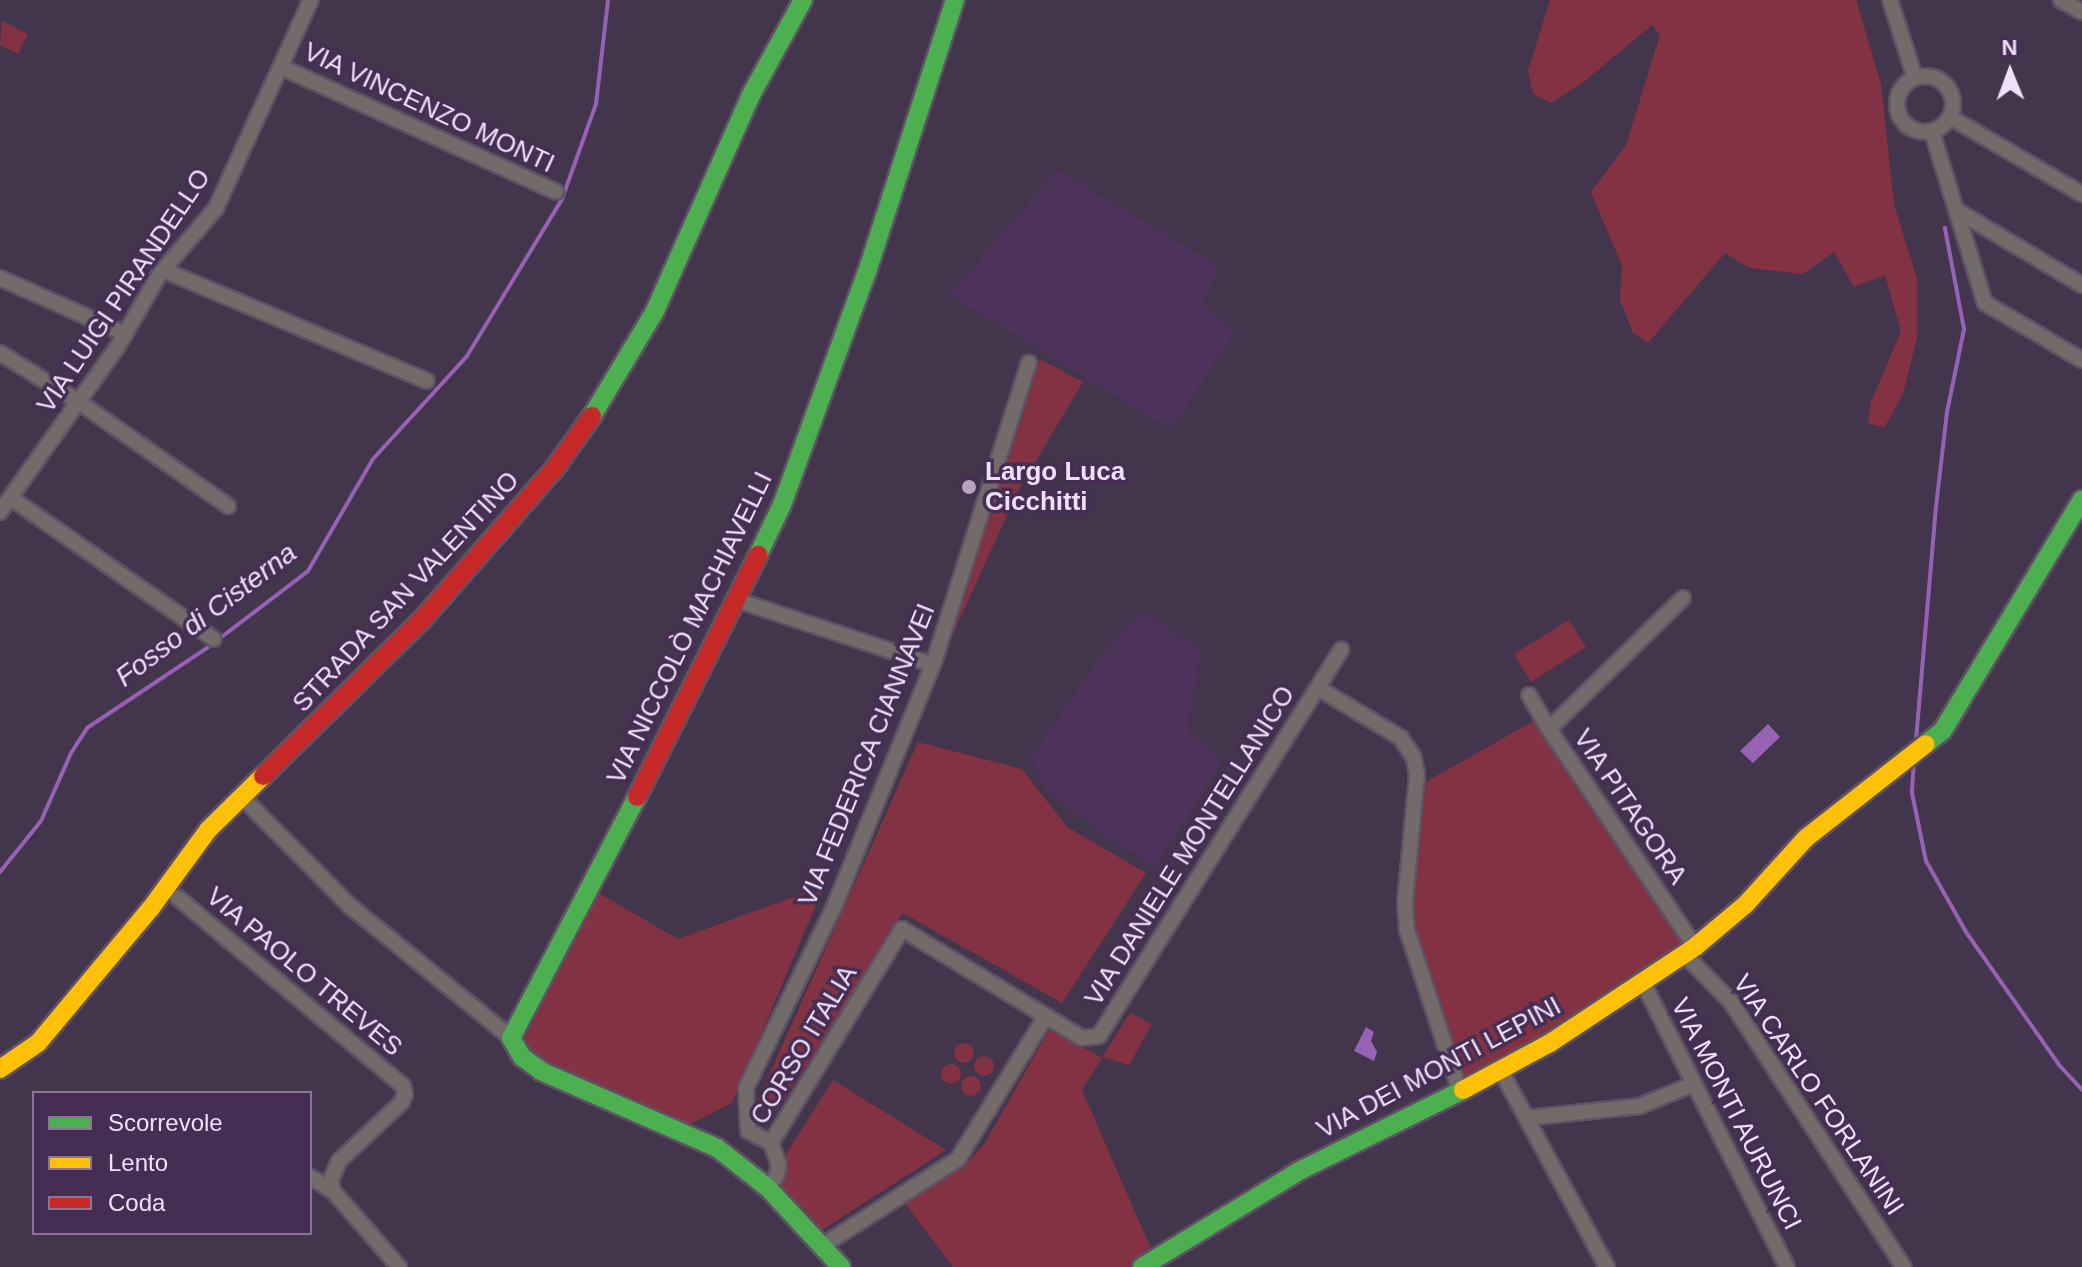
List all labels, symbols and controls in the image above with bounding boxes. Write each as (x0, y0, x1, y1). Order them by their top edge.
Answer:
north arrow (1970, 32, 2050, 112)
text: N (2001, 35, 2018, 60)
street label: VIA VINCENZO MONTI (298, 36, 560, 180)
street label: VIA LUIGI PIRANDELLO (30, 162, 218, 420)
place label: Largo Luca Cicchitti (985, 456, 1125, 518)
street label: STRADA SAN VALENTINO (286, 465, 526, 719)
street label: VIA NICCOLÒ MACHIAVELLI (600, 466, 780, 790)
marker: Largo Luca Cicchitti (960, 478, 978, 496)
water label: Fosso di Cisterna (109, 536, 303, 694)
street label: VIA FEDERICA CIANNAVEI (791, 598, 943, 912)
street label: VIA DANIELE MONTELLANICO (1078, 680, 1302, 1012)
street label: VIA PITAGORA (1566, 723, 1694, 891)
street label: VIA PAOLO TREVES (199, 880, 409, 1064)
street label: CORSO ITALIA (744, 960, 864, 1130)
street label: VIA CARLO FORLANINI (1725, 968, 1911, 1222)
street label: VIA DEI MONTI LEPINI (1311, 990, 1567, 1146)
street label: VIA MONTI AURUNCI (1663, 992, 1809, 1236)
legend (32, 1091, 312, 1235)
text: Scorrevole (108, 1109, 223, 1136)
text: Lento (108, 1149, 168, 1176)
text: Coda (108, 1189, 165, 1216)

